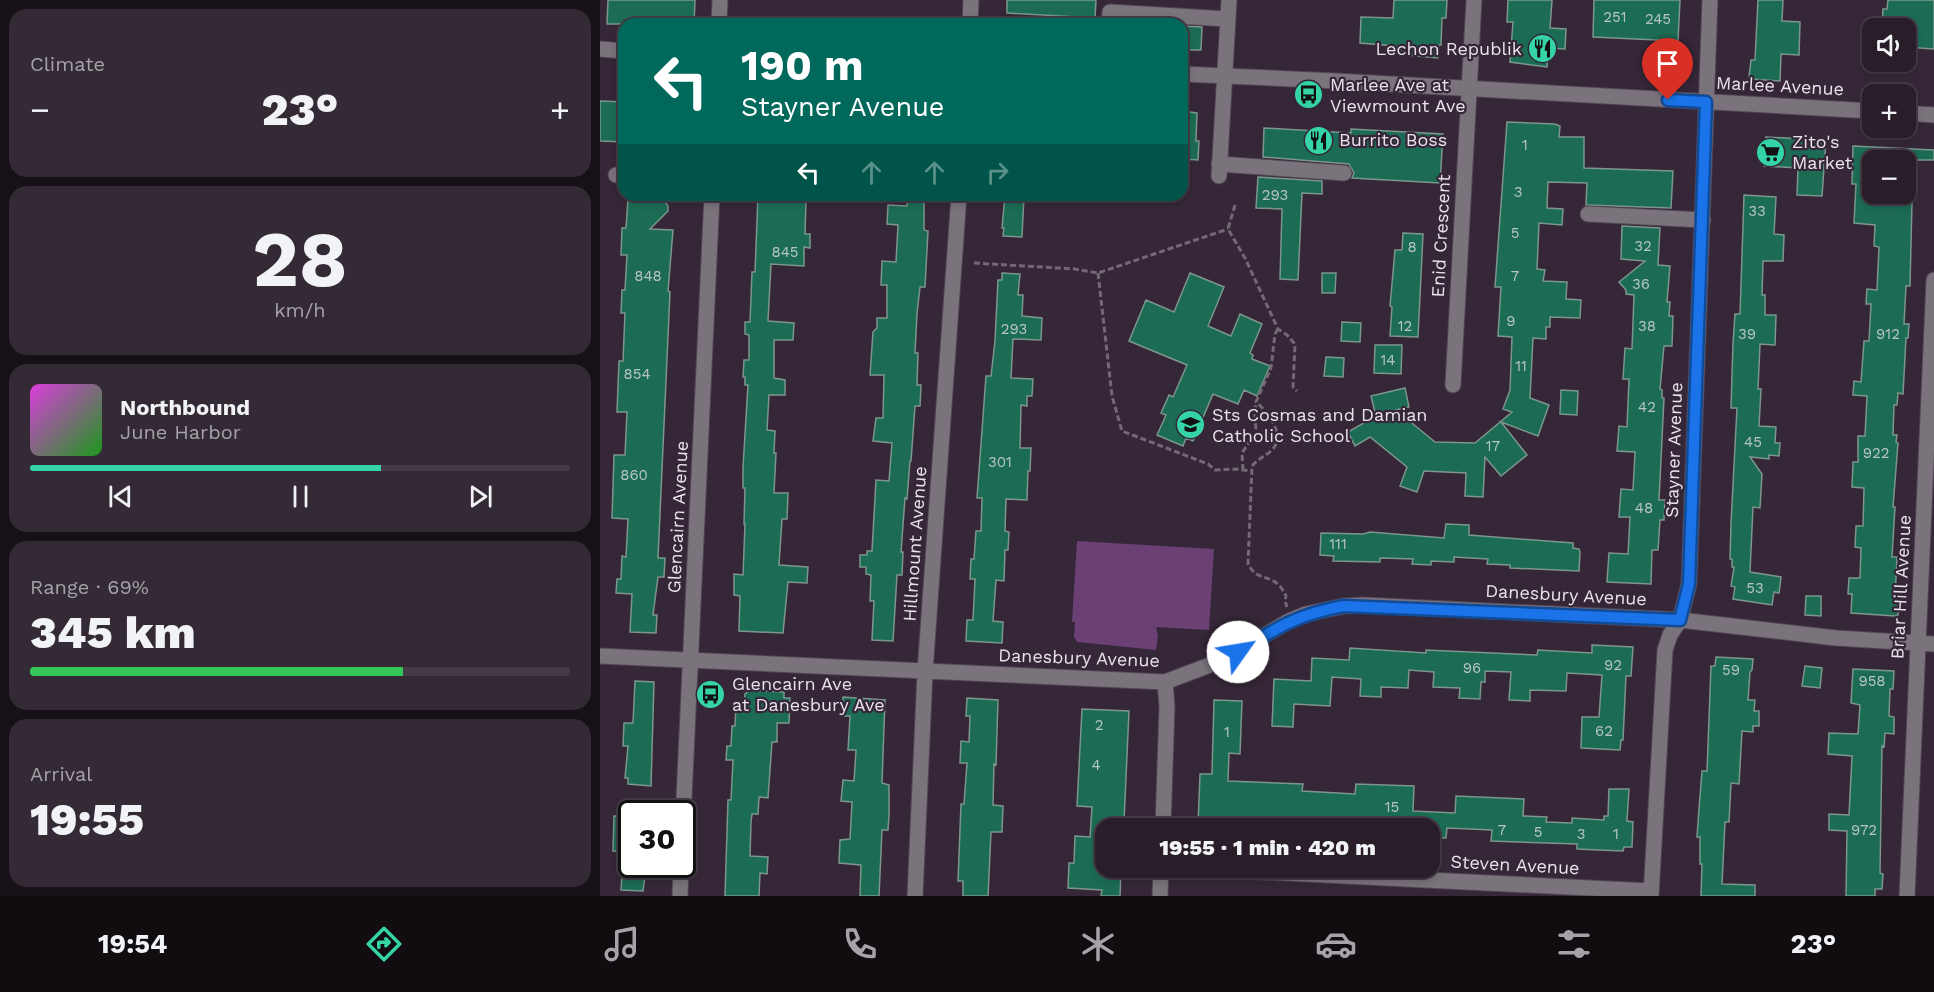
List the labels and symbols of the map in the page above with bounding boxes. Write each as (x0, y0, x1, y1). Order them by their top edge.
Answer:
house number: 251 (1603, 8, 1627, 26)
house number: 245 (1645, 10, 1671, 28)
restaurant icon: Lechon Republik (1527, 33, 1559, 65)
place label: Lechon Republik (1376, 38, 1522, 59)
pin (1642, 38, 1693, 100)
street label: Marlee Avenue (1715, 72, 1845, 99)
place label: Marlee Ave at Viewmount Ave (1330, 74, 1466, 116)
bus stop icon: Marlee Ave at Viewmount Ave (1293, 79, 1325, 111)
restaurant icon: Burrito Boss (1302, 124, 1334, 156)
place label: Burrito Boss (1339, 129, 1447, 150)
place label: Zito's Market (1792, 131, 1853, 173)
house number: 1 (1522, 136, 1528, 154)
supermarket icon: Zito's Market (1755, 136, 1787, 168)
street label: Enid Crescent (1427, 173, 1454, 298)
house number: 3 (1514, 183, 1522, 201)
house number: 293 (1262, 186, 1288, 204)
house number: 33 (1748, 202, 1766, 220)
house number: 5 (1511, 224, 1519, 242)
house number: 32 (1634, 237, 1652, 255)
house number: 8 (1407, 238, 1417, 256)
house number: 845 (771, 243, 799, 261)
house number: 848 (634, 267, 662, 285)
house number: 7 (1511, 267, 1519, 285)
house number: 36 (1632, 275, 1650, 293)
house number: 9 (1506, 312, 1516, 330)
house number: 12 (1398, 317, 1412, 335)
house number: 38 (1638, 317, 1656, 335)
house number: 293 (1001, 320, 1027, 338)
house number: 39 (1738, 325, 1756, 343)
house number: 912 (1876, 325, 1900, 343)
house number: 14 (1380, 351, 1396, 369)
house number: 11 (1515, 357, 1527, 375)
house number: 854 (623, 365, 651, 383)
street label: Stayner Avenue (1661, 382, 1686, 518)
house number: 42 (1638, 398, 1656, 416)
place label: Sts Cosmas and Damian Catholic School (1212, 404, 1428, 446)
school or university icon: Sts Cosmas and Damian Catholic School (1175, 409, 1207, 441)
house number: 45 (1744, 433, 1762, 451)
house number: 17 (1486, 437, 1500, 455)
street label: Glencairn Avenue (663, 440, 692, 594)
house number: 922 (1863, 444, 1889, 462)
house number: 301 (988, 453, 1012, 471)
house number: 860 (620, 466, 648, 484)
street label: Hillmount Avenue (899, 466, 930, 622)
house number: 48 (1635, 499, 1653, 517)
street label: Briar Hill Avenue (1886, 514, 1915, 660)
house number: 111 (1329, 535, 1347, 553)
house number: 53 (1746, 579, 1764, 597)
street label: Danesbury Avenue (1485, 580, 1647, 609)
position arrow (1206, 620, 1270, 684)
street label: Danesbury Avenue (998, 644, 1160, 671)
house number: 92 (1604, 656, 1622, 674)
house number: 96 (1463, 659, 1481, 677)
house number: 59 (1722, 661, 1740, 679)
house number: 958 (1858, 672, 1886, 690)
place label: Glencairn Ave at Danesbury Ave (732, 673, 885, 715)
bus stop icon: Glencairn Ave at Danesbury Ave (695, 678, 727, 710)
house number: 2 (1095, 716, 1103, 734)
house number: 62 (1595, 722, 1613, 740)
house number: 1 (1224, 723, 1230, 741)
house number: 4 (1091, 756, 1101, 774)
house number: 15 (1385, 798, 1399, 816)
speed limit sign: 30 (618, 800, 696, 878)
house number: 7 (1498, 821, 1506, 839)
house number: 972 (1851, 821, 1877, 839)
house number: 5 (1534, 823, 1542, 841)
house number: 3 (1577, 825, 1585, 843)
house number: 1 (1613, 825, 1619, 843)
street label: Steven Avenue (1450, 851, 1580, 878)

